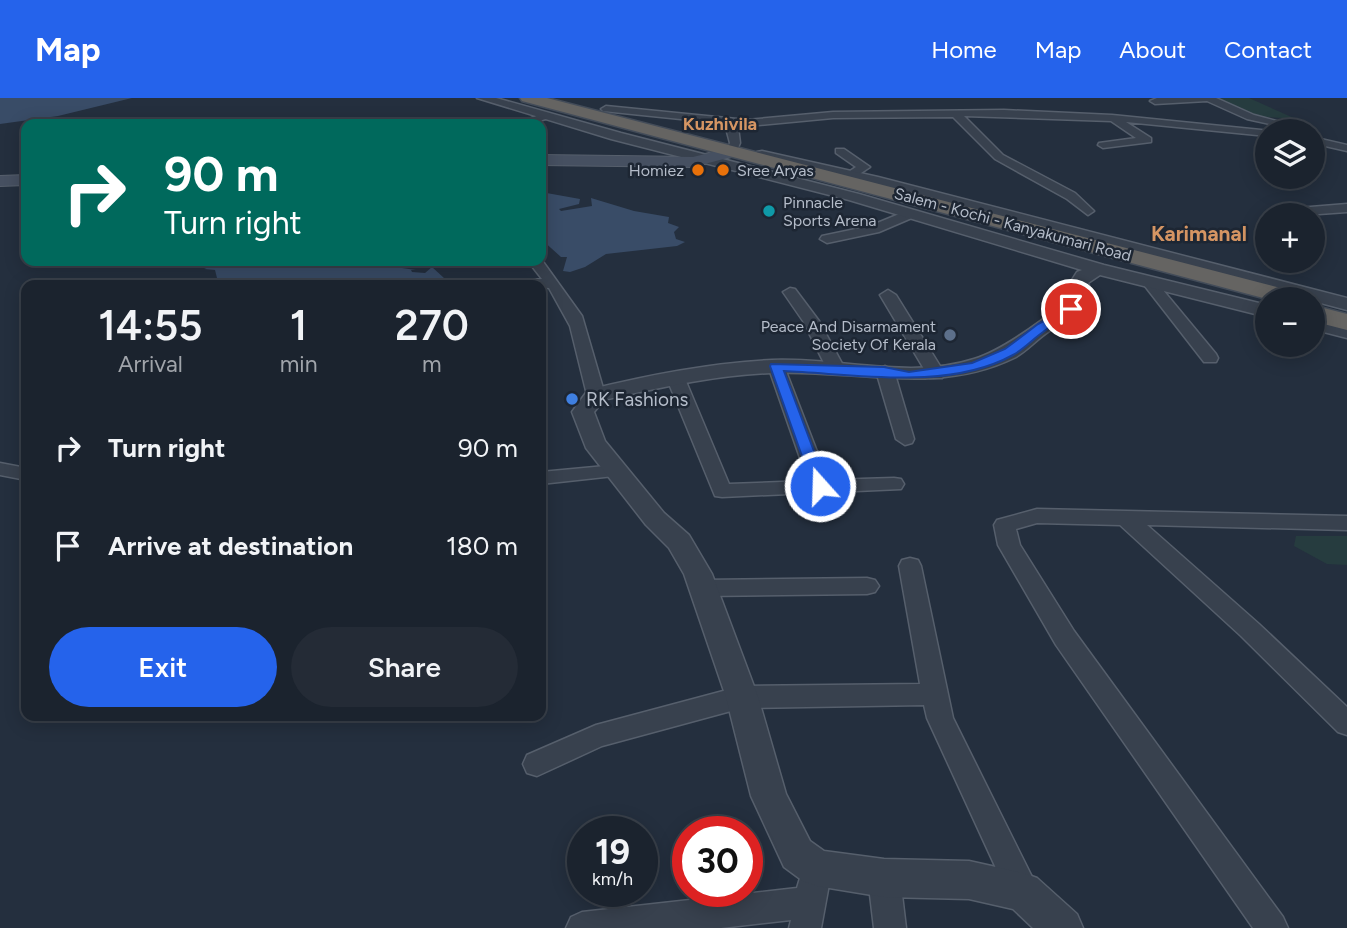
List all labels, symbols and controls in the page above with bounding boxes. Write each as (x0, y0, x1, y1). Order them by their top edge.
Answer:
text: Map (35, 30, 101, 69)
text: Home (931, 35, 997, 64)
text: Map (1035, 35, 1081, 64)
text: About (1119, 35, 1186, 64)
text: Contact (1224, 35, 1312, 64)
district label: Kuzhivila (683, 113, 757, 135)
map controls (1255, 119, 1325, 357)
button: layers (1255, 119, 1325, 189)
text: 90 m (164, 144, 279, 203)
icon: right (49, 147, 140, 238)
place label: Homiez (629, 161, 684, 180)
place label: Sree Aryas (737, 161, 814, 180)
marker: Homiez (690, 162, 706, 178)
marker: Sree Aryas (715, 162, 731, 178)
street label: Salem - Kochi - Kanyakumari Road (892, 184, 1133, 265)
place label: Pinnacle Sports Arena (783, 193, 877, 230)
marker: Pinnacle Sports Arena (761, 203, 777, 219)
button: + (1255, 203, 1325, 273)
text: Turn right (164, 204, 302, 242)
district label: Karimanal (1151, 221, 1247, 246)
pin (1041, 279, 1101, 339)
button: − (1255, 287, 1325, 357)
icon: arrive (1052, 290, 1090, 328)
text: 14:55 (98, 300, 203, 351)
text: 1 (290, 300, 307, 351)
text: 270 (395, 300, 469, 351)
place label: Peace And Disarmament Society Of Kerala (761, 317, 936, 354)
marker: Peace And Disarmament Society Of Kerala (942, 327, 958, 343)
text: Arrival (118, 350, 183, 378)
text: min (280, 350, 318, 378)
text: m (422, 350, 442, 378)
place label: RK Fashions (586, 388, 689, 411)
marker: RK Fashions (564, 391, 580, 407)
icon: right (49, 429, 87, 467)
text: Turn right (108, 432, 225, 464)
text: 90 m (458, 432, 518, 464)
position arrow (783, 449, 857, 523)
icon: arrive (49, 527, 87, 565)
text: Arrive at destination (108, 530, 353, 562)
text: 180 m (446, 530, 518, 562)
button: Exit (49, 627, 277, 707)
button: Share (291, 627, 518, 707)
speed limit sign: 30 (672, 816, 763, 907)
text: 19 (595, 831, 630, 873)
text: km/h (592, 868, 633, 890)

